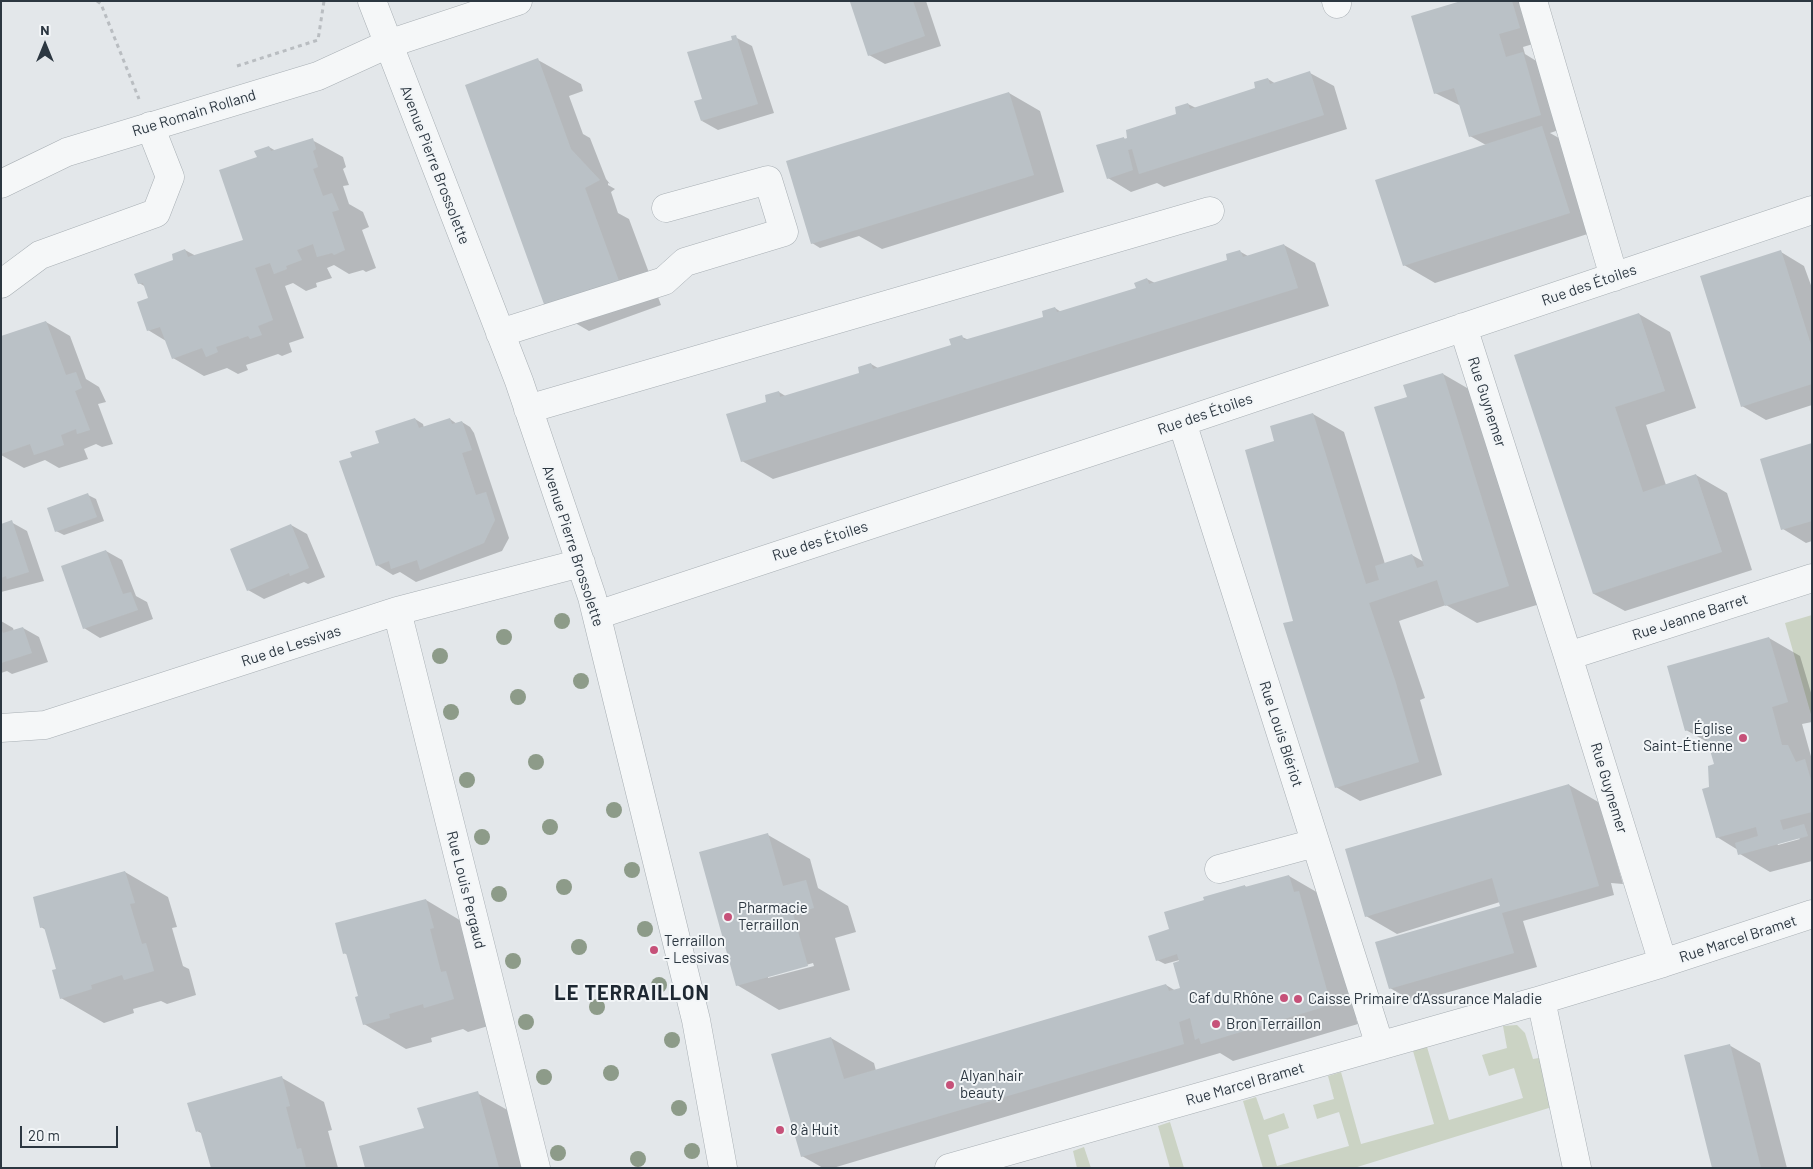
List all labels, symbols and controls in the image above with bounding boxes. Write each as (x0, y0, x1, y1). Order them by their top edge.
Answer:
north arrow (20, 20, 70, 70)
text: N (40, 21, 50, 38)
street label: Avenue Pierre Brossolette (396, 83, 474, 247)
street label: Rue Romain Rolland (130, 86, 258, 140)
street label: Rue des Étoiles (1539, 260, 1639, 310)
street label: Rue Guynemer (1464, 354, 1510, 450)
street label: Rue des Étoiles (1155, 389, 1255, 439)
street label: Avenue Pierre Brossolette (538, 463, 608, 629)
street label: Rue des Étoiles (770, 517, 870, 565)
street label: Rue Jeanne Barret (1630, 590, 1750, 644)
street label: Rue de Lessivas (239, 621, 343, 671)
street label: Rue Louis Blériot (1255, 679, 1307, 789)
place label: Église Saint-Étienne (1643, 720, 1733, 755)
marker: Église Saint-Étienne (1737, 732, 1749, 744)
street label: Rue Guynemer (1587, 740, 1631, 836)
street label: Rue Louis Pergaud (443, 829, 489, 951)
place label: Pharmacie Terraillon (738, 899, 808, 934)
marker: Pharmacie Terraillon (722, 911, 734, 923)
street label: Rue Marcel Bramet (1677, 912, 1799, 966)
place label: Terraillon - Lessivas (664, 932, 729, 967)
marker: Terraillon - Lessivas (648, 944, 660, 956)
district label: LE TERRAILLON (553, 981, 711, 1005)
place label: Caf du Rhône (1189, 989, 1274, 1007)
place label: Caisse Primaire d’Assurance Maladie (1308, 990, 1542, 1008)
marker: Caf du Rhône (1278, 992, 1290, 1004)
marker: Caisse Primaire d’Assurance Maladie (1292, 993, 1304, 1005)
place label: Bron Terraillon (1226, 1015, 1321, 1033)
marker: Bron Terraillon (1210, 1018, 1222, 1030)
street label: Rue Marcel Bramet (1184, 1058, 1306, 1110)
place label: Alyan hair beauty (960, 1067, 1023, 1102)
marker: Alyan hair beauty (944, 1079, 956, 1091)
scale bar (22, 1116, 120, 1148)
place label: 8 à Huit (790, 1121, 839, 1139)
marker: 8 à Huit (774, 1124, 786, 1136)
text: 20 m (28, 1126, 60, 1144)

